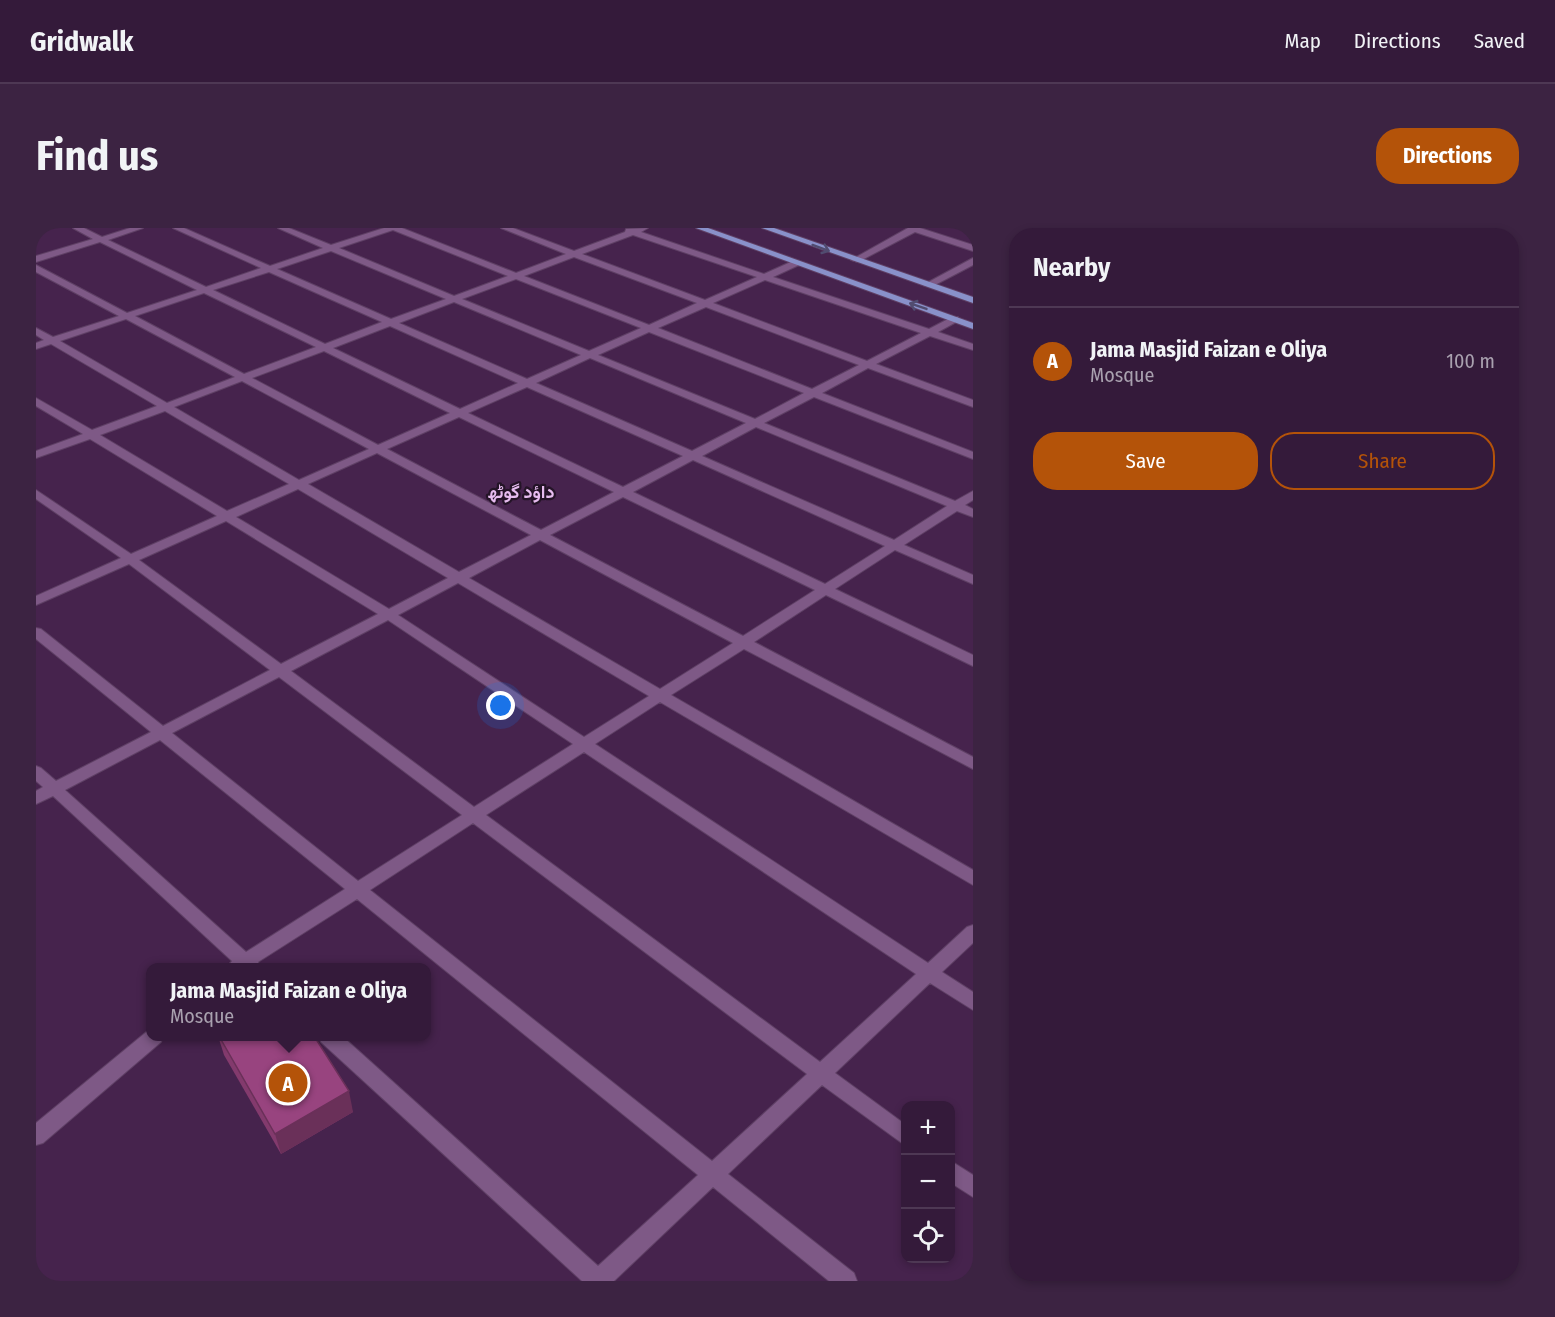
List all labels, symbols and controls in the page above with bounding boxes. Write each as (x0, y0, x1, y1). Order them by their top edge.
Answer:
text: Gridwalk (30, 25, 134, 58)
text: Map (1284, 28, 1321, 54)
text: Directions (1354, 28, 1441, 54)
text: Saved (1474, 28, 1525, 54)
button: Directions (1376, 128, 1519, 184)
text: Find us (36, 131, 158, 181)
one-way arrow (811, 243, 830, 254)
text: Nearby (1033, 252, 1110, 283)
one-way arrow (909, 300, 928, 311)
text: Jama Masjid Faizan e Oliya (1090, 336, 1327, 363)
text: A (1047, 349, 1058, 373)
text: 100 m (1446, 349, 1495, 373)
text: Mosque (1090, 363, 1154, 387)
button: Save (1033, 432, 1258, 490)
button: Share (1270, 432, 1495, 490)
district label: داؤد گوٹھ (488, 481, 554, 503)
your location (486, 691, 515, 720)
popup (146, 963, 431, 1041)
text: Jama Masjid Faizan e Oliya (170, 977, 407, 1004)
text: Mosque (170, 1004, 234, 1028)
pin: A (268, 1060, 308, 1106)
map controls (901, 1101, 955, 1263)
button: + (901, 1101, 955, 1155)
button: − (901, 1155, 955, 1209)
button: locate (901, 1209, 955, 1263)

